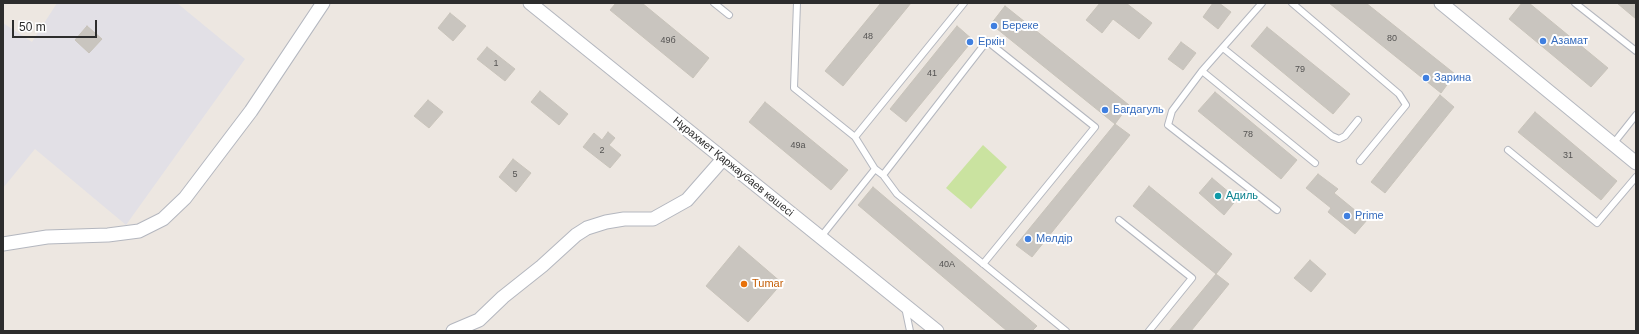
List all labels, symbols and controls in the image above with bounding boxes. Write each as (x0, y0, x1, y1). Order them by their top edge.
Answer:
scale bar (14, 12, 99, 38)
place label: Береке (1002, 19, 1039, 33)
text: 50 m (19, 20, 46, 34)
marker: Береке (989, 21, 999, 31)
house number: 48 (863, 32, 873, 42)
house number: 80 (1387, 34, 1397, 44)
place label: Азамат (1551, 34, 1588, 48)
place label: Еркін (978, 35, 1005, 49)
house number: 49б (660, 36, 676, 46)
marker: Азамат (1538, 36, 1548, 46)
marker: Еркін (965, 37, 975, 47)
house number: 1 (493, 59, 499, 69)
house number: 79 (1295, 65, 1305, 75)
house number: 41 (927, 69, 937, 79)
place label: Зарина (1434, 71, 1471, 85)
marker: Зарина (1421, 73, 1431, 83)
place label: Багдагуль (1113, 103, 1164, 117)
marker: Багдагуль (1100, 105, 1110, 115)
street label: Нұрахмет Қаржаубаев көшесі (670, 114, 796, 220)
house number: 78 (1243, 130, 1253, 140)
house number: 49а (790, 141, 806, 151)
house number: 2 (599, 146, 605, 156)
house number: 31 (1563, 151, 1573, 161)
house number: 5 (512, 170, 518, 180)
place label: Адиль (1226, 189, 1258, 203)
marker: Адиль (1213, 191, 1223, 201)
place label: Prime (1355, 209, 1384, 223)
marker: Prime (1342, 211, 1352, 221)
place label: Мөлдір (1036, 232, 1073, 246)
marker: Мөлдір (1023, 234, 1033, 244)
house number: 40А (939, 260, 955, 270)
place label: Tumar (752, 277, 783, 291)
marker: Tumar (739, 279, 749, 289)

